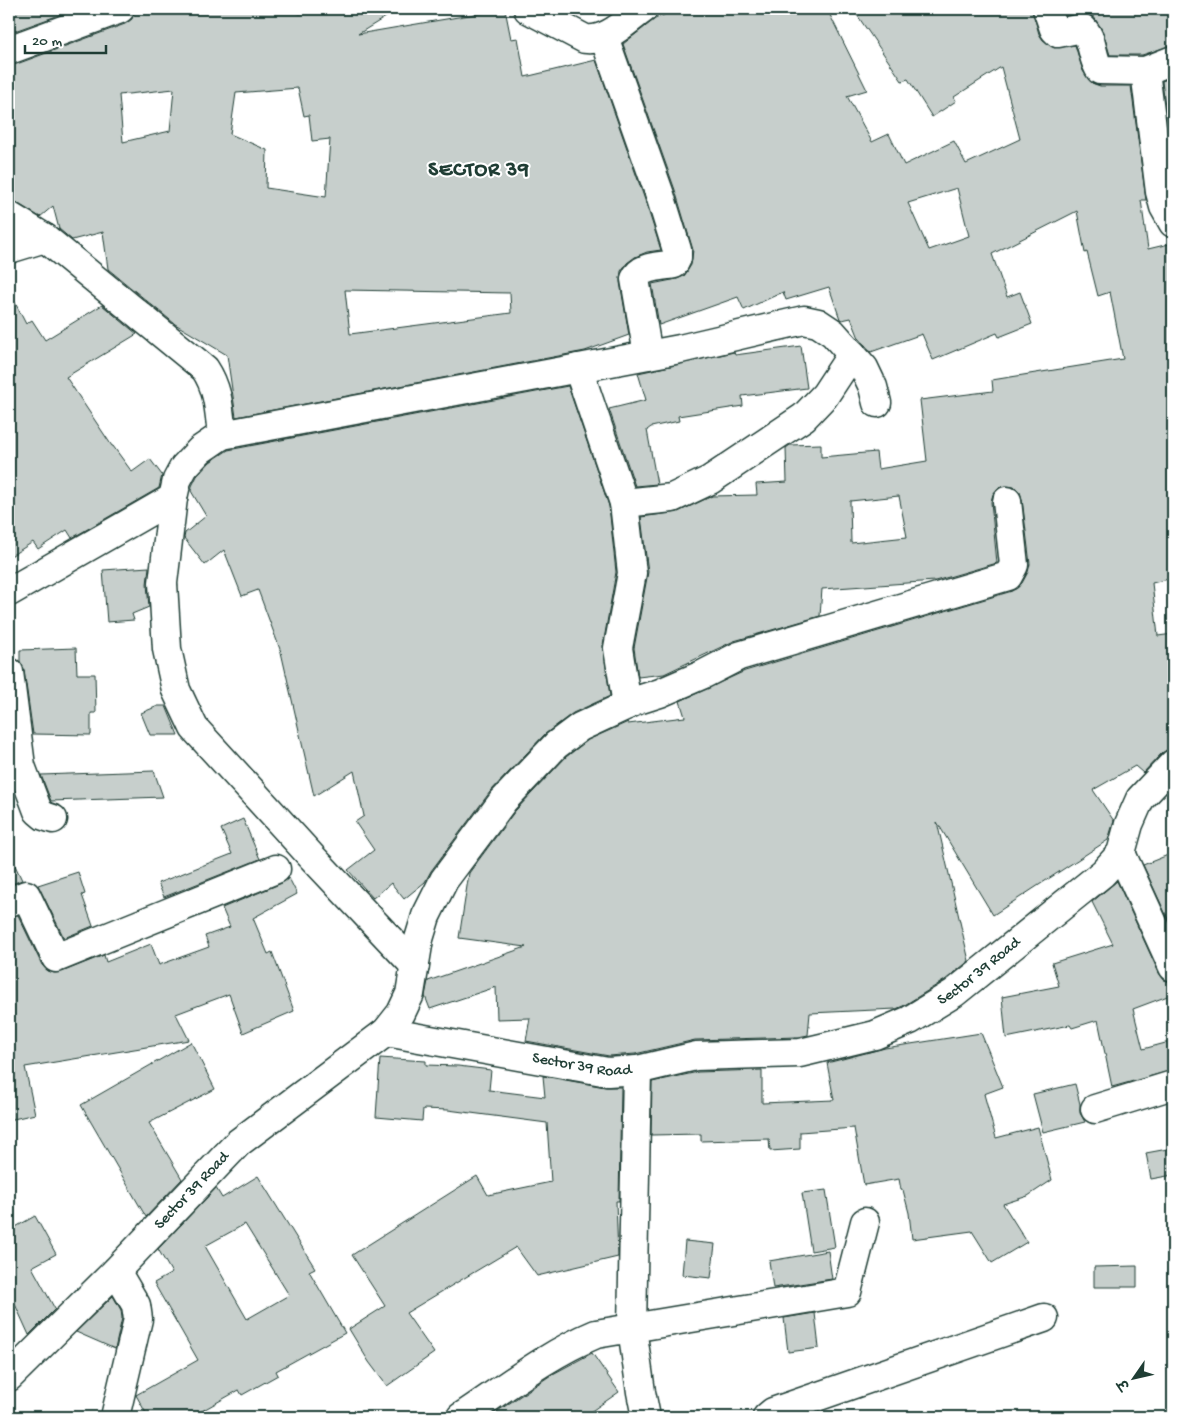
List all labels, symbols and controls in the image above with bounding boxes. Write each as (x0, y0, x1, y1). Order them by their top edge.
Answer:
scale bar (25, 22, 106, 54)
text: 20 m (32, 33, 62, 51)
district label: SECTOR 39 (428, 159, 530, 184)
street label: Sector 39 Road (934, 932, 1026, 1010)
street label: Sector 39 Road (531, 1049, 634, 1082)
street label: Sector 39 Road (151, 1147, 235, 1234)
north arrow (1110, 1354, 1160, 1404)
text: उ (1115, 1374, 1136, 1394)

